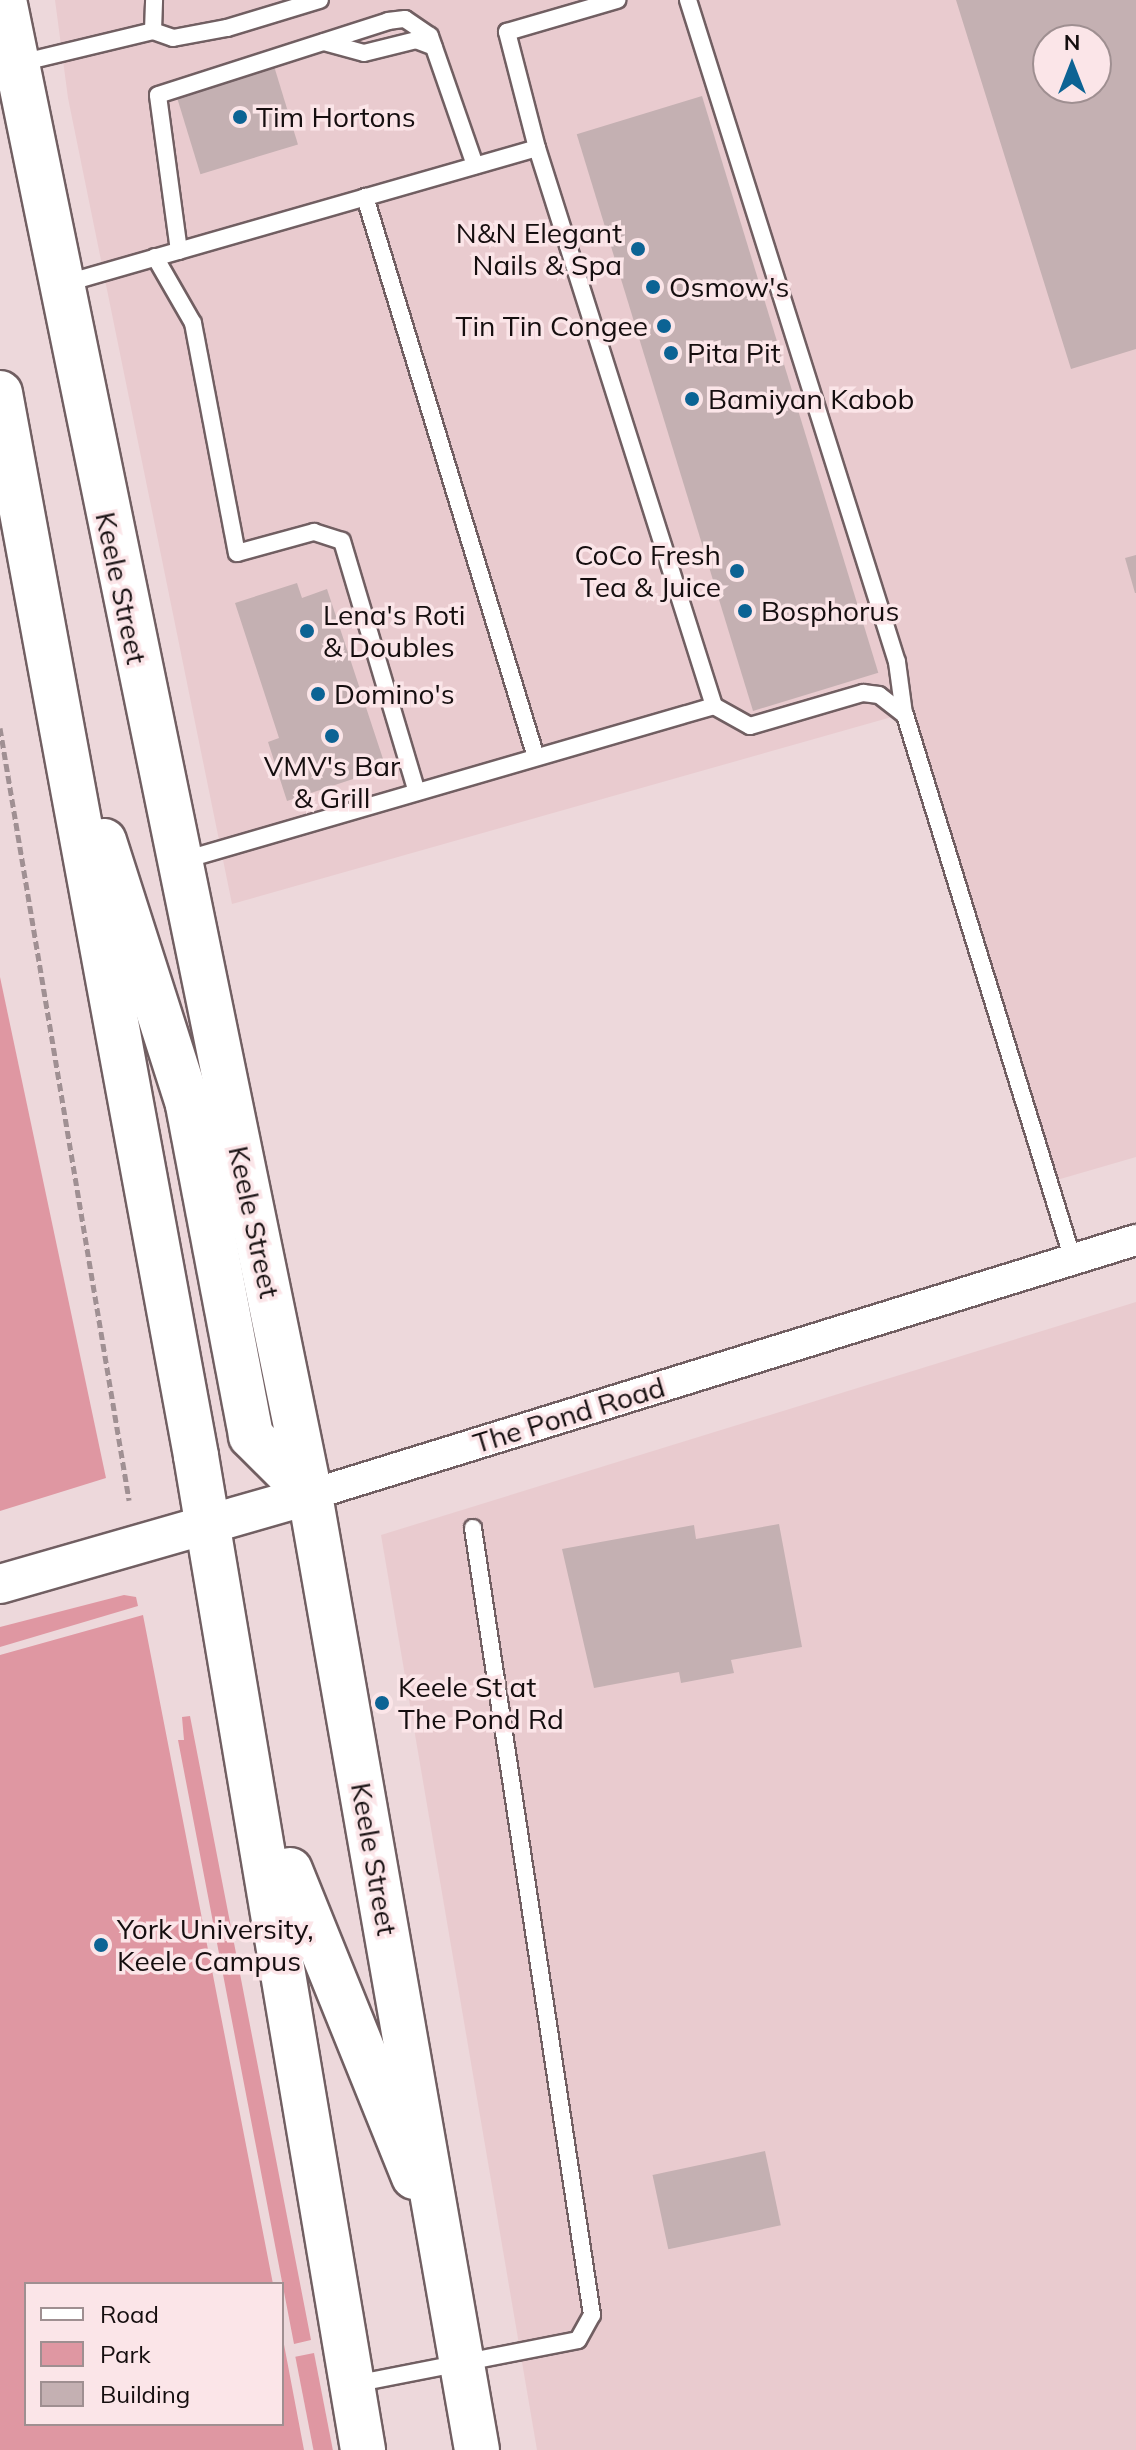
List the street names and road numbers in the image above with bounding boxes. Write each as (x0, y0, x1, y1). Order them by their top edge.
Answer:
street label: Keele Street (89, 509, 153, 667)
street label: Keele Street (222, 1143, 286, 1301)
street label: The Pond Road (469, 1370, 669, 1460)
street label: Keele Street (344, 1780, 404, 1938)

